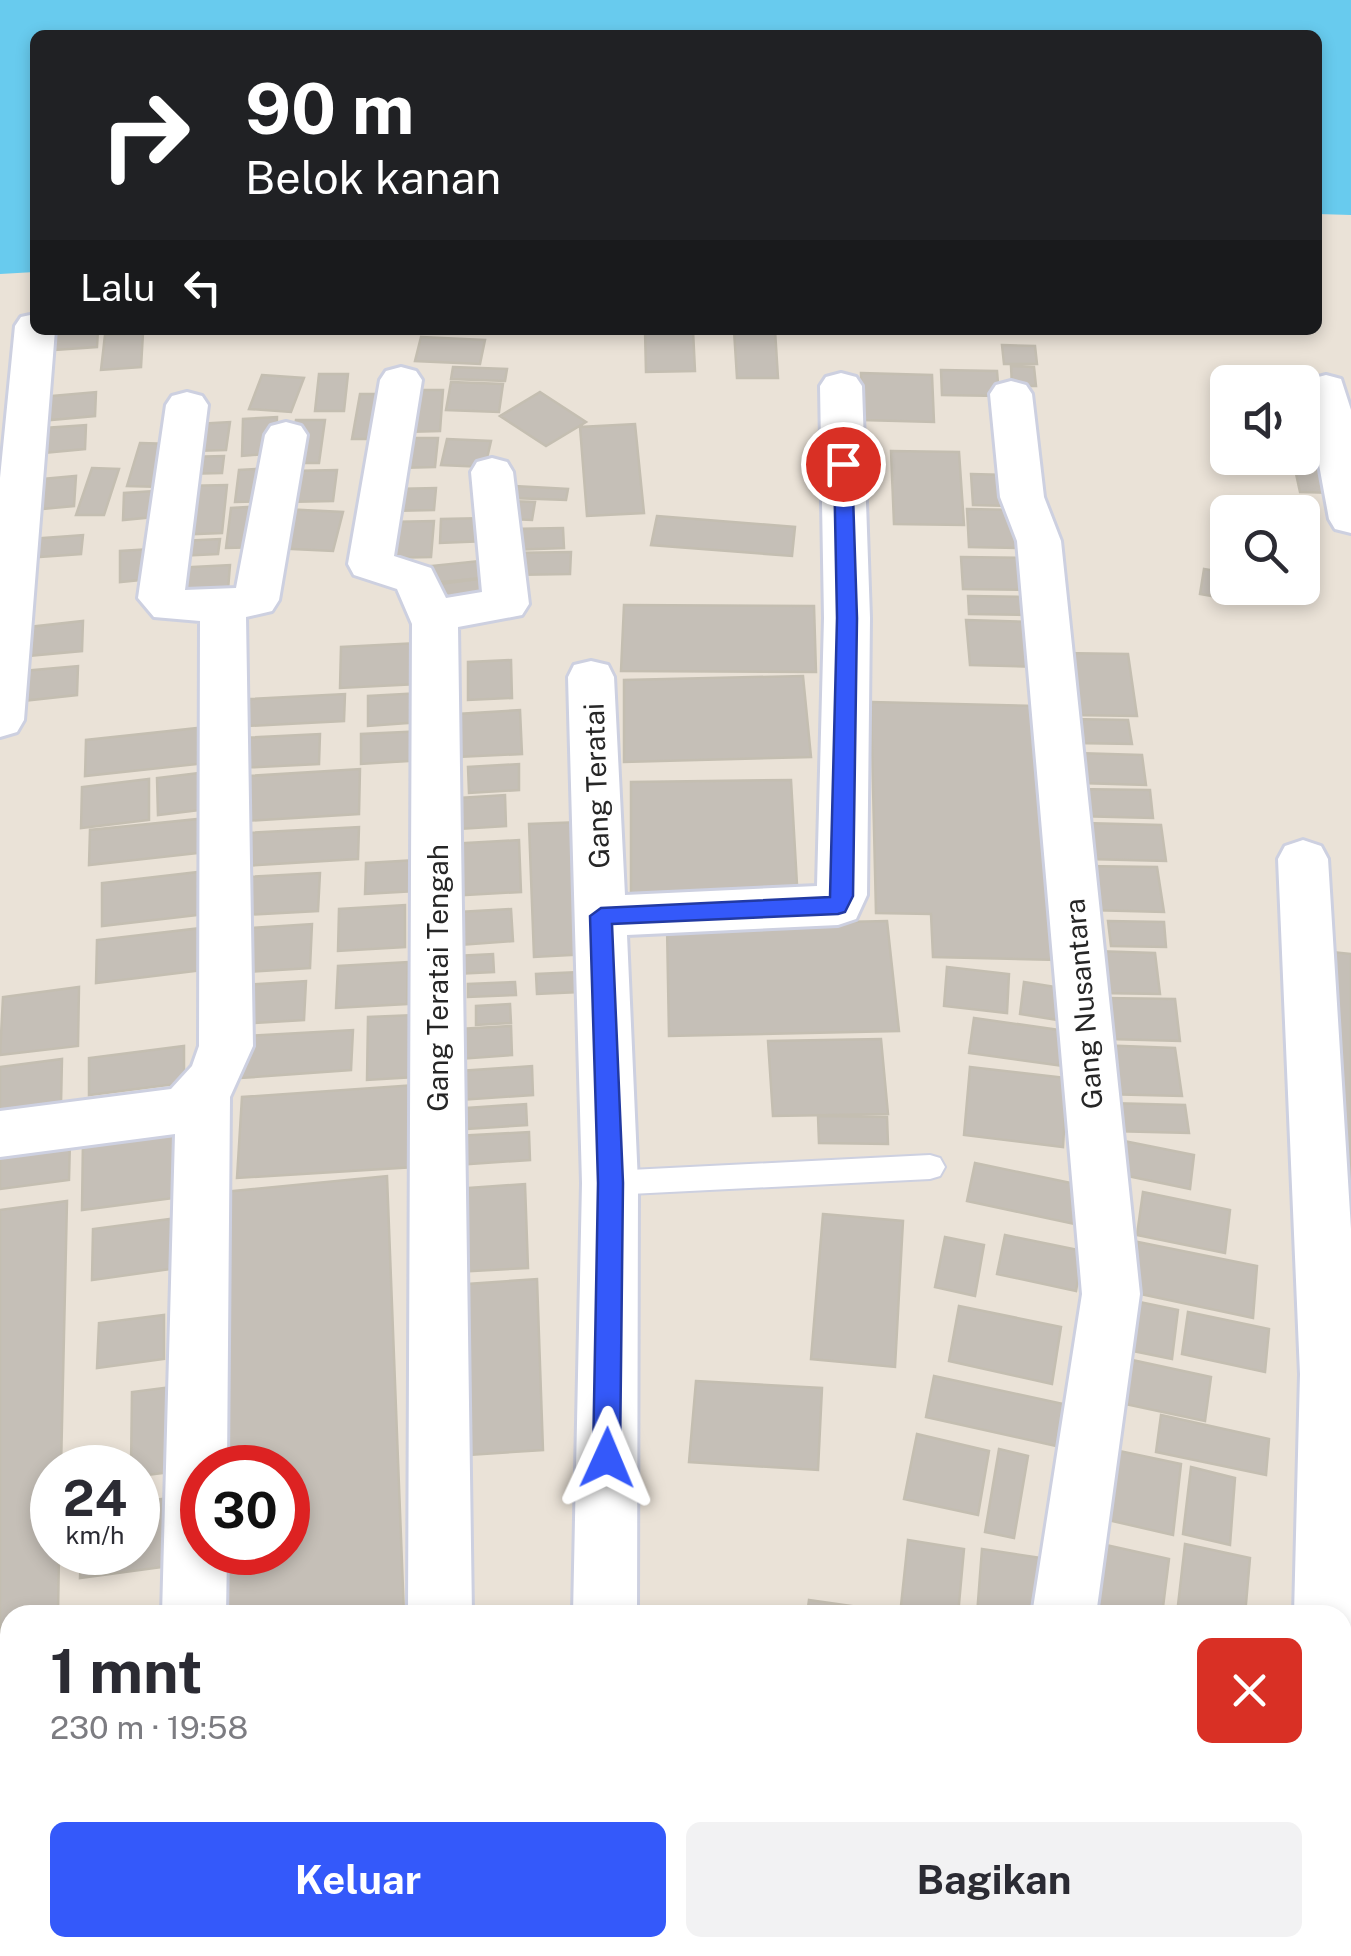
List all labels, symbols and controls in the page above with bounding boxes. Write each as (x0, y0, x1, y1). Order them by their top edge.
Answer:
text: 90 m (245, 67, 415, 150)
icon: right (80, 70, 210, 200)
text: Belok kanan (245, 151, 501, 204)
icon: left (175, 260, 230, 315)
text: Lalu (80, 265, 155, 310)
map controls (1210, 365, 1320, 605)
button: sound (1210, 365, 1320, 475)
pin (801, 422, 886, 507)
icon: arrive (816, 437, 871, 492)
button: search (1210, 495, 1320, 605)
street label: Gang Teratai (577, 703, 615, 869)
street label: Gang Teratai Tengah (421, 844, 454, 1112)
street label: Gang Nusantara (1057, 897, 1109, 1111)
position arrow (555, 1406, 659, 1510)
speed limit sign: 30 (180, 1445, 310, 1575)
text: 24 (63, 1468, 127, 1527)
text: km/h (66, 1520, 124, 1550)
text: 1 mnt (50, 1636, 202, 1707)
button: close (1197, 1638, 1302, 1743)
text: 230 m · 19:58 (50, 1709, 248, 1746)
button: Keluar (50, 1822, 666, 1937)
button: Bagikan (686, 1822, 1302, 1937)

